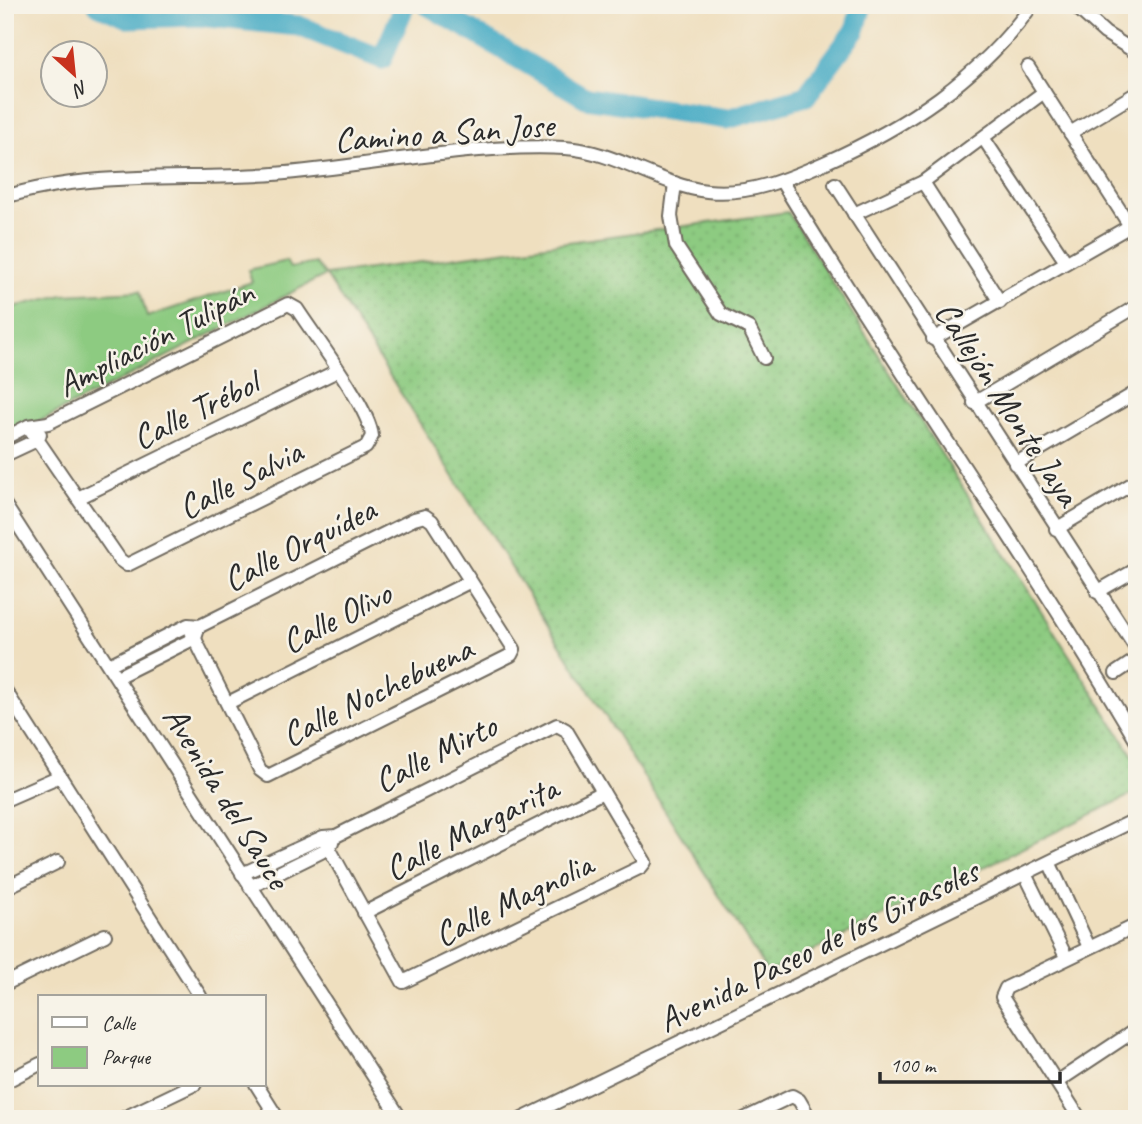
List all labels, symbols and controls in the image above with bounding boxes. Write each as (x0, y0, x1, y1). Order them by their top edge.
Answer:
north arrow (38, 38, 108, 108)
text: N (68, 75, 92, 103)
street label: Camino a San Jose (333, 102, 558, 163)
street label: Ampliación Tulipán (49, 269, 262, 407)
street label: Callejón Monte Jaya (925, 292, 1092, 517)
street label: Calle Trébol (125, 358, 271, 460)
street label: Calle Salvia (171, 428, 312, 530)
street label: Calle Orquídea (215, 486, 385, 602)
street label: Calle Olivo (274, 570, 400, 664)
street label: Calle Nochebuena (274, 625, 483, 757)
street label: Avenida del Sauce (153, 697, 302, 899)
street label: Calle Mirto (366, 703, 506, 803)
street label: Calle Margarita (377, 764, 568, 891)
street label: Calle Magnolia (427, 841, 602, 957)
street label: Avenida Paseo de los Girasoles (651, 847, 988, 1043)
legend (38, 995, 266, 1086)
text: Calle (102, 1010, 136, 1036)
scale bar (880, 1040, 1060, 1084)
text: Parque (102, 1044, 151, 1070)
text: 100 m (890, 1052, 937, 1078)

